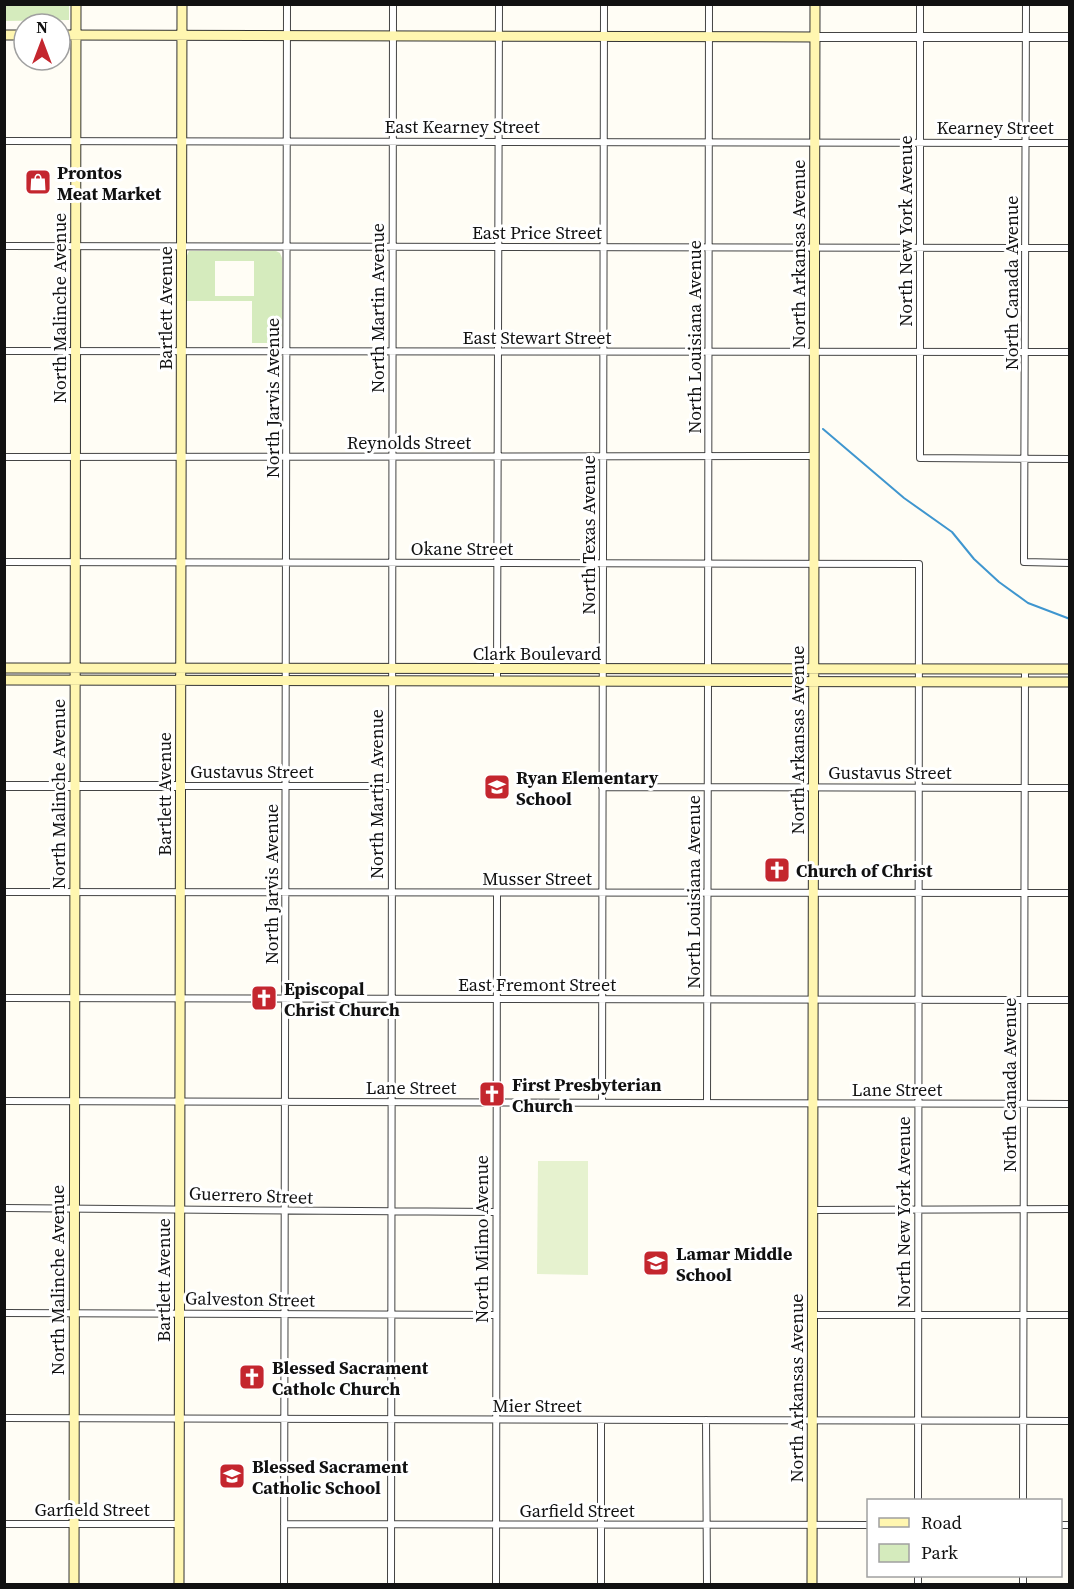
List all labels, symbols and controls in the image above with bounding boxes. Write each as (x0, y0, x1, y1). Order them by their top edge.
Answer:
north arrow (12, 12, 72, 72)
text: N (36, 16, 48, 38)
street label: East Kearney Street (384, 114, 540, 139)
street label: Kearney Street (936, 115, 1054, 140)
street label: North New York Avenue (893, 135, 918, 327)
place label: Prontos Meat Market (57, 160, 162, 206)
street label: North Arkansas Avenue (786, 160, 811, 348)
shop icon: Prontos Meat Market (23, 167, 53, 197)
street label: North Canada Avenue (999, 196, 1024, 370)
street label: North Malinche Avenue (47, 213, 72, 403)
street label: East Price Street (472, 220, 602, 245)
street label: North Martin Avenue (365, 223, 390, 393)
street label: North Louisiana Avenue (682, 240, 707, 434)
street label: Bartlett Avenue (153, 246, 178, 370)
street label: North Jarvis Avenue (260, 318, 285, 478)
street label: East Stewart Street (463, 325, 612, 350)
street label: Reynolds Street (347, 430, 471, 455)
street label: North Texas Avenue (576, 455, 601, 615)
street label: Okane Street (411, 536, 513, 561)
street label: Clark Boulevard (473, 641, 601, 666)
street label: North Arkansas Avenue (785, 646, 810, 834)
street label: North Malinche Avenue (46, 699, 71, 889)
street label: North Martin Avenue (364, 709, 389, 879)
street label: Bartlett Avenue (152, 732, 177, 856)
street label: Gustavus Street (190, 759, 314, 784)
street label: Gustavus Street (828, 760, 952, 785)
place label: Ryan Elementary School (516, 765, 659, 811)
school or university icon: Ryan Elementary School (482, 772, 512, 802)
street label: North Louisiana Avenue (681, 795, 706, 989)
street label: North Jarvis Avenue (259, 804, 284, 964)
church icon: Church of Christ (762, 855, 792, 885)
place label: Church of Christ (796, 858, 933, 883)
street label: Musser Street (482, 866, 592, 891)
street label: East Fremont Street (458, 972, 616, 997)
place label: Episcopal Christ Church (284, 976, 400, 1022)
church icon: Episcopal Christ Church (249, 983, 279, 1013)
street label: North Canada Avenue (997, 998, 1022, 1172)
place label: First Presbyterian Church (512, 1072, 662, 1118)
street label: Lane Street (366, 1075, 456, 1100)
street label: Lane Street (852, 1077, 942, 1102)
church icon: First Presbyterian Church (477, 1079, 507, 1109)
street label: North New York Avenue (891, 1116, 916, 1308)
street label: North Milmo Avenue (469, 1155, 494, 1323)
street label: Guerrero Street (189, 1180, 314, 1210)
street label: North Malinche Avenue (45, 1185, 70, 1375)
street label: Bartlett Avenue (151, 1218, 176, 1342)
place label: Lamar Middle School (676, 1241, 792, 1287)
school or university icon: Lamar Middle School (641, 1248, 671, 1278)
street label: Galveston Street (185, 1285, 315, 1313)
street label: North Arkansas Avenue (784, 1294, 809, 1482)
place label: Blessed Sacrament Catholc Church (272, 1355, 429, 1401)
church icon: Blessed Sacrament Catholc Church (237, 1362, 267, 1392)
street label: Mier Street (492, 1393, 582, 1418)
place label: Blessed Sacrament Catholic School (252, 1454, 409, 1500)
school or university icon: Blessed Sacrament Catholic School (217, 1461, 247, 1491)
street label: Garfield Street (34, 1497, 150, 1522)
street label: Garfield Street (519, 1498, 635, 1523)
legend (867, 1499, 1062, 1577)
text: Road (921, 1510, 962, 1535)
text: Park (921, 1540, 958, 1565)

